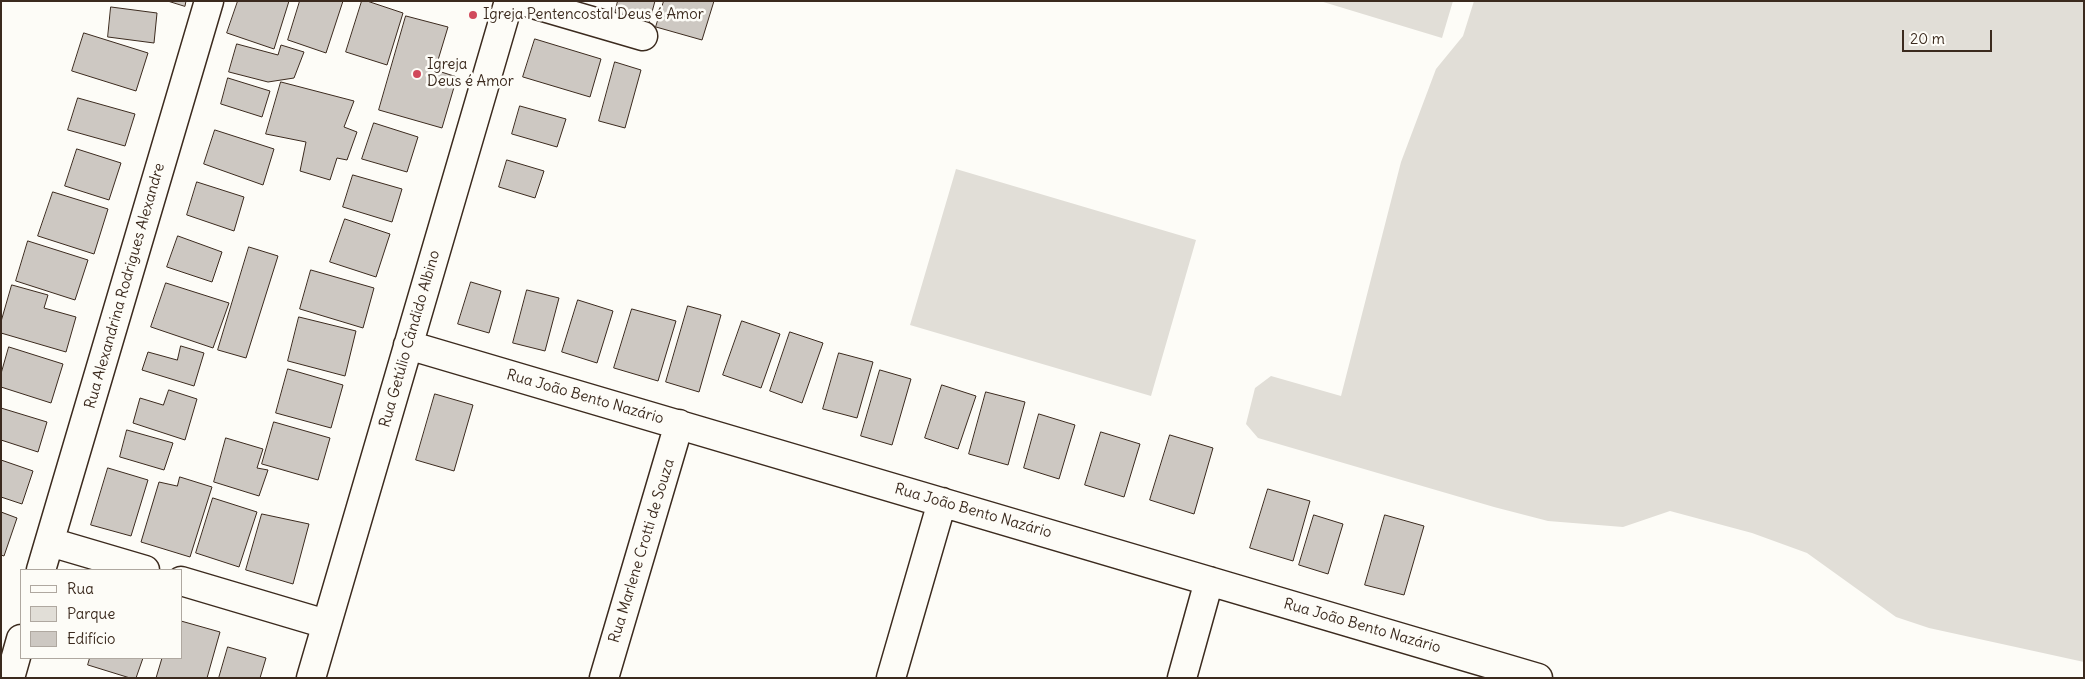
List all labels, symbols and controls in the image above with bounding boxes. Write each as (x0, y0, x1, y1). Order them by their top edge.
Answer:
place label: Igreja Pentencostal Deus é Amor (483, 6, 704, 24)
marker: Igreja Pentencostal Deus é Amor (467, 9, 479, 21)
scale bar (1905, 20, 1995, 52)
text: 20 m (1910, 29, 1945, 48)
place label: Igreja Deus é Amor (427, 56, 514, 91)
marker: Igreja Deus é Amor (411, 68, 423, 80)
street label: Rua Alexandrina Rodrigues Alexandre (81, 161, 169, 411)
street label: Rua Getúlio Cândido Albino (376, 248, 444, 430)
street label: Rua João Bento Nazário (504, 366, 666, 428)
street label: Rua Marlene Crotti de Souza (605, 457, 679, 645)
street label: Rua João Bento Nazário (892, 480, 1054, 542)
legend (20, 569, 182, 659)
text: Rua (67, 579, 94, 598)
street label: Rua João Bento Nazário (1281, 595, 1443, 657)
text: Parque (67, 604, 115, 623)
text: Edifício (67, 629, 115, 648)

